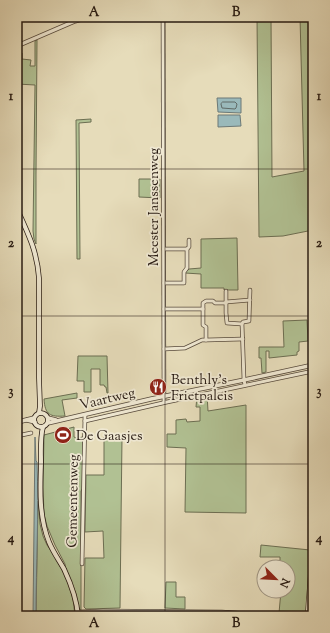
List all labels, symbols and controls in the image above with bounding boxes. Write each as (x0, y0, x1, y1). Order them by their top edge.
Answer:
text: A (89, 4, 100, 22)
text: B (232, 4, 241, 22)
text: 1 (9, 88, 14, 106)
text: 1 (317, 88, 322, 106)
street label: Meester Janssenweg (145, 148, 165, 266)
text: 2 (8, 235, 15, 253)
text: 2 (316, 235, 323, 253)
place label: Benthly's Frietpaleis (171, 371, 233, 407)
restaurant icon: Benthly's Frietpaleis (148, 377, 168, 397)
text: 3 (8, 383, 14, 401)
text: 3 (316, 383, 322, 401)
street label: Vaartweg (78, 384, 137, 416)
sports icon: De Gaasjes (53, 425, 73, 445)
place label: De Gaasjes (76, 427, 142, 447)
street label: Gemeentenweg (63, 454, 85, 548)
text: 4 (7, 530, 15, 548)
text: 4 (315, 530, 323, 548)
north arrow (256, 559, 296, 599)
text: N (275, 574, 294, 590)
text: A (89, 615, 100, 633)
text: B (232, 615, 241, 633)

